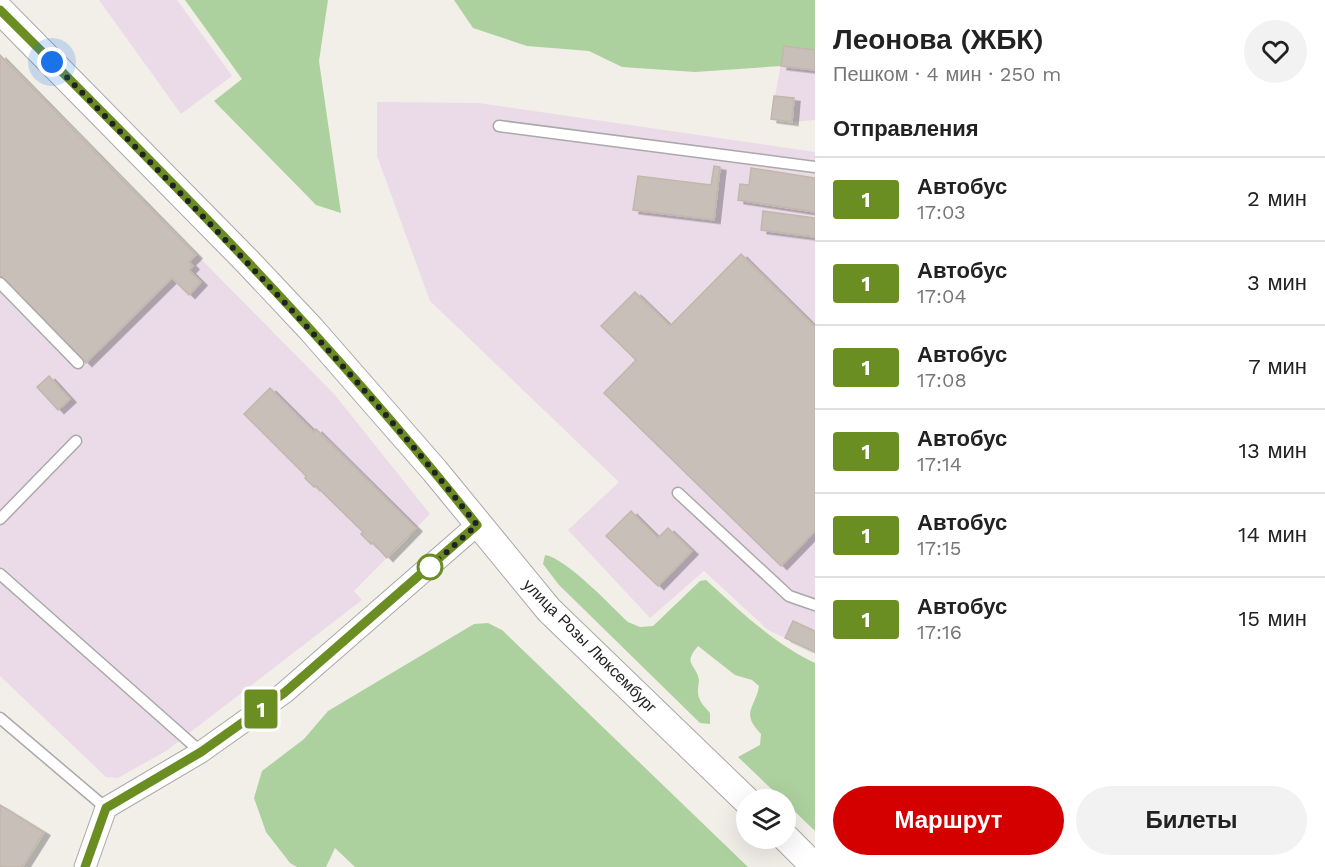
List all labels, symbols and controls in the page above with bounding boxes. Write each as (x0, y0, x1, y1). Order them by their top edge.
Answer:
button: heart (1244, 20, 1307, 83)
text: Леонова (ЖБК) (833, 23, 1044, 56)
your location (37, 47, 67, 77)
text: Пешком · 4 мин · 250 m (833, 62, 1061, 86)
text: Отправления (833, 116, 979, 141)
text: Автобус (917, 174, 1007, 199)
text: 2 мин (1247, 186, 1307, 211)
text: 1 (861, 187, 871, 212)
text: 17:03 (917, 200, 966, 224)
text: Автобус (917, 258, 1007, 283)
text: 3 мин (1247, 270, 1307, 295)
text: 1 (861, 271, 871, 296)
text: 17:04 (917, 284, 967, 308)
text: Автобус (917, 342, 1007, 367)
text: 7 мин (1248, 354, 1307, 379)
text: 1 (861, 355, 871, 380)
text: 17:08 (917, 368, 967, 392)
text: Автобус (917, 426, 1007, 451)
text: 13 мин (1239, 438, 1307, 463)
text: 1 (861, 439, 871, 464)
text: 17:14 (917, 452, 962, 476)
text: Автобус (917, 510, 1007, 535)
text: 14 мин (1238, 522, 1307, 547)
text: 1 (861, 523, 871, 548)
text: 17:15 (917, 536, 961, 560)
unlabelled marker (417, 554, 443, 580)
street label: улица Розы Люксембург (519, 575, 661, 717)
text: Автобус (917, 594, 1007, 619)
text: 15 мин (1239, 606, 1307, 631)
text: 1 (861, 607, 871, 632)
text: 17:16 (917, 620, 962, 644)
line badge: 1 (242, 690, 280, 728)
text: 1 (256, 697, 266, 722)
button: Маршрут (833, 786, 1064, 855)
button: Билеты (1076, 786, 1307, 855)
map controls (736, 789, 796, 849)
button: layers (736, 789, 796, 849)

